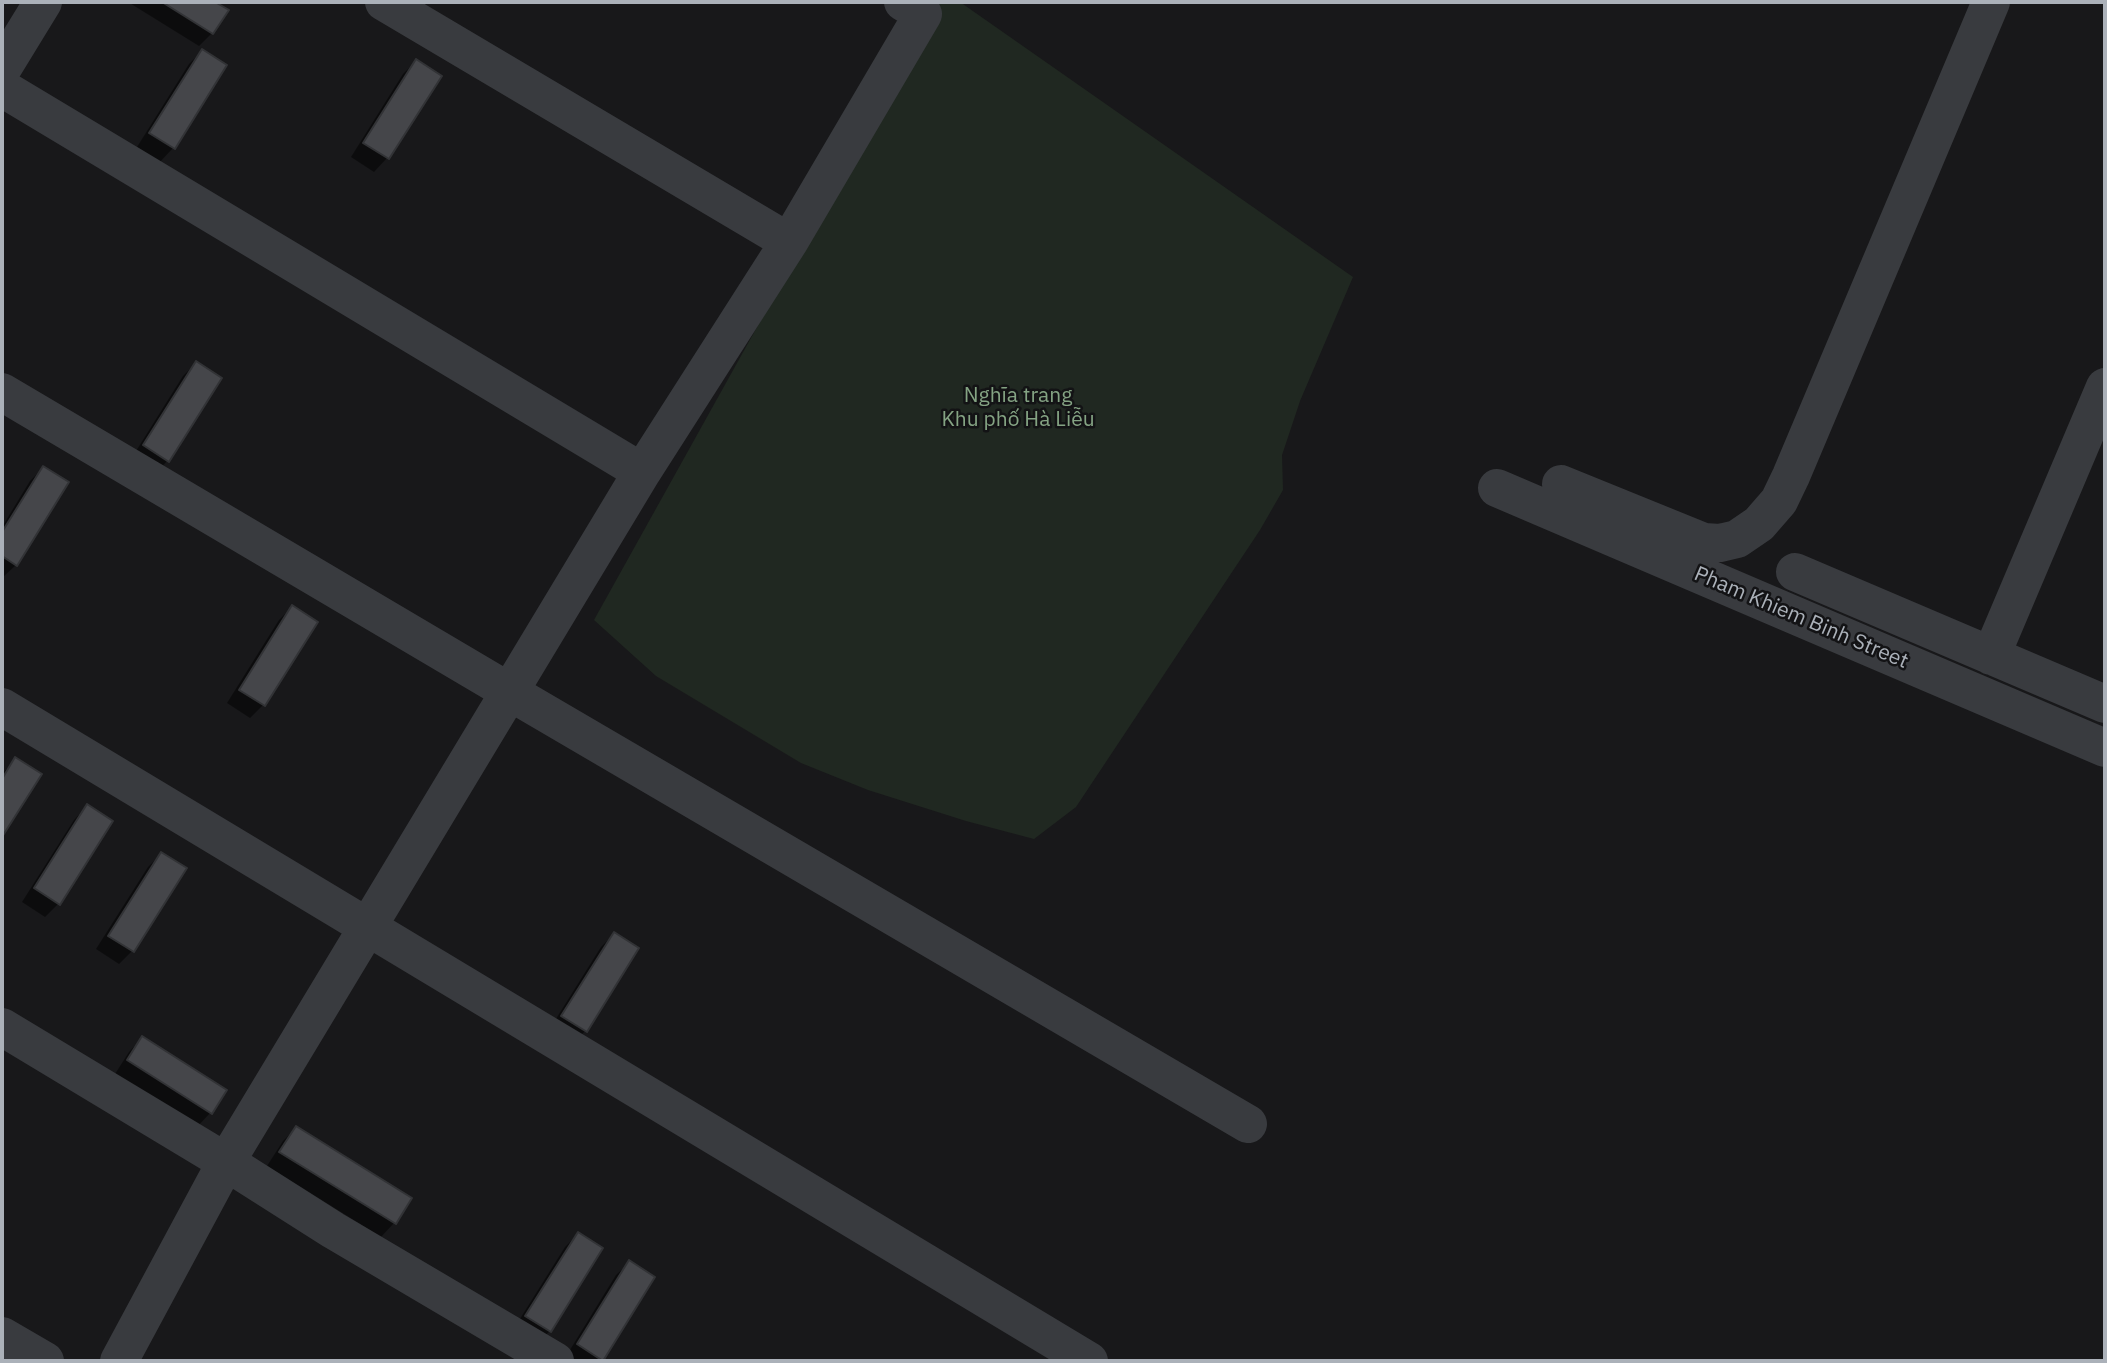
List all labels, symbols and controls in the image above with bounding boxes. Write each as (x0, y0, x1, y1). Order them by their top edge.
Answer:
park label: Nghĩa trang Khu phố Hà Liễu (941, 383, 1095, 433)
street label: Pham Khiem Binh Street (1690, 561, 1912, 675)

